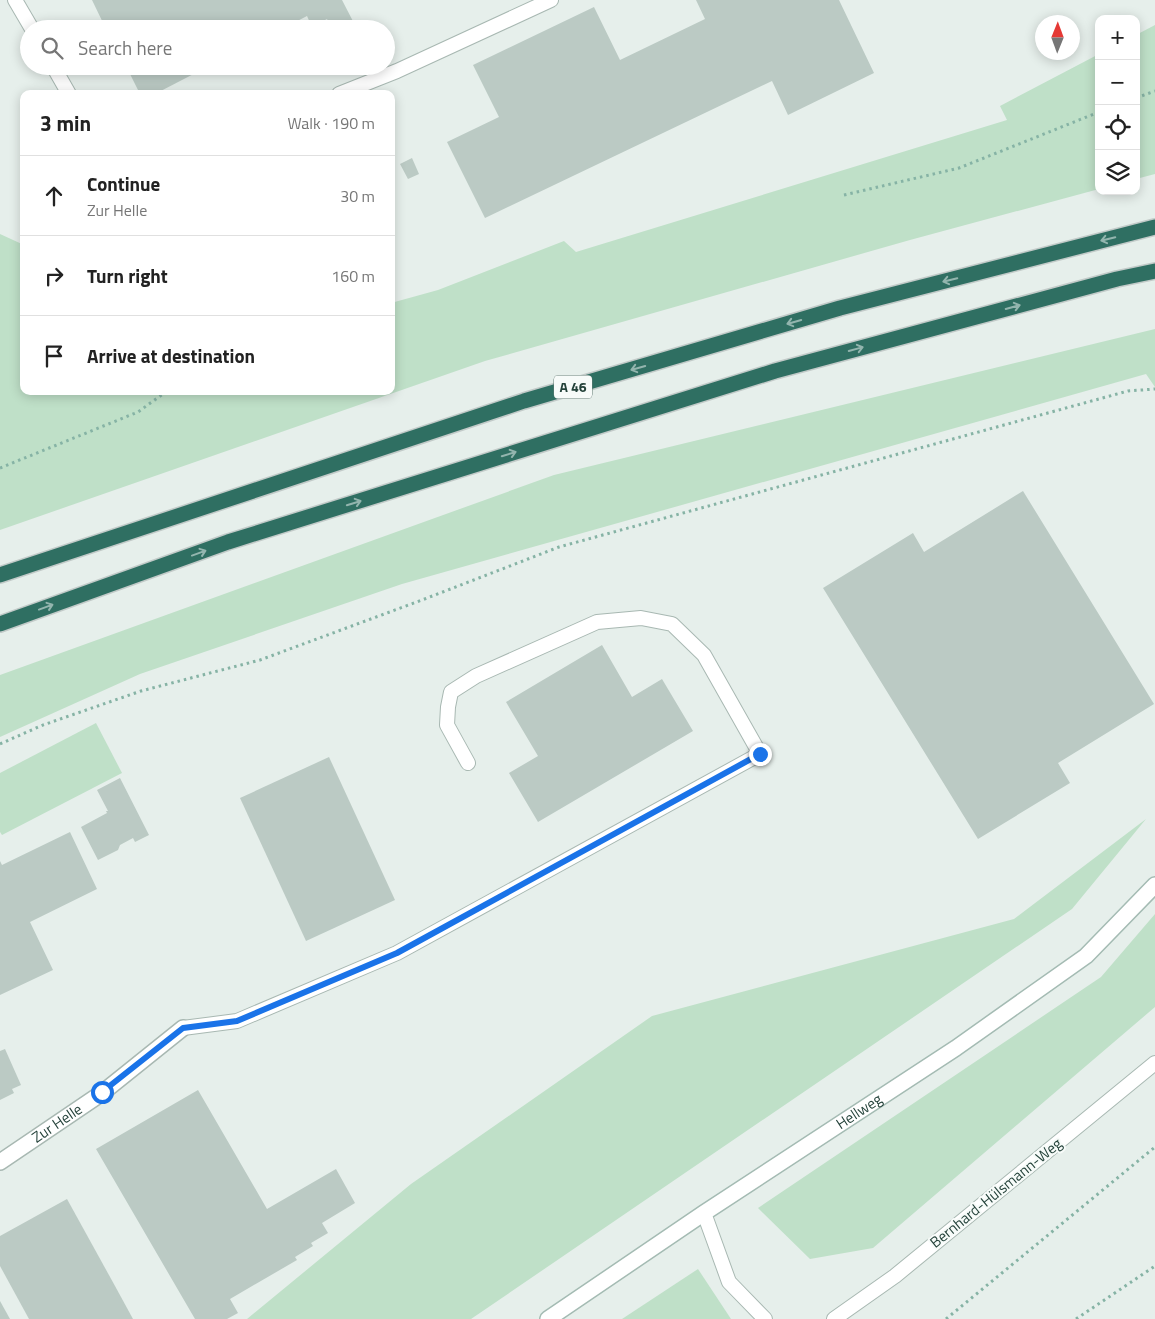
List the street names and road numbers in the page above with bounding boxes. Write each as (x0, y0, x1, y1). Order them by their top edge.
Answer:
road number: A 46 (554, 376, 592, 398)
street label: Hellweg (831, 1087, 887, 1135)
street label: Zur Helle (27, 1098, 87, 1148)
street label: Bernhard-Hülsmann-Weg (925, 1132, 1067, 1253)

